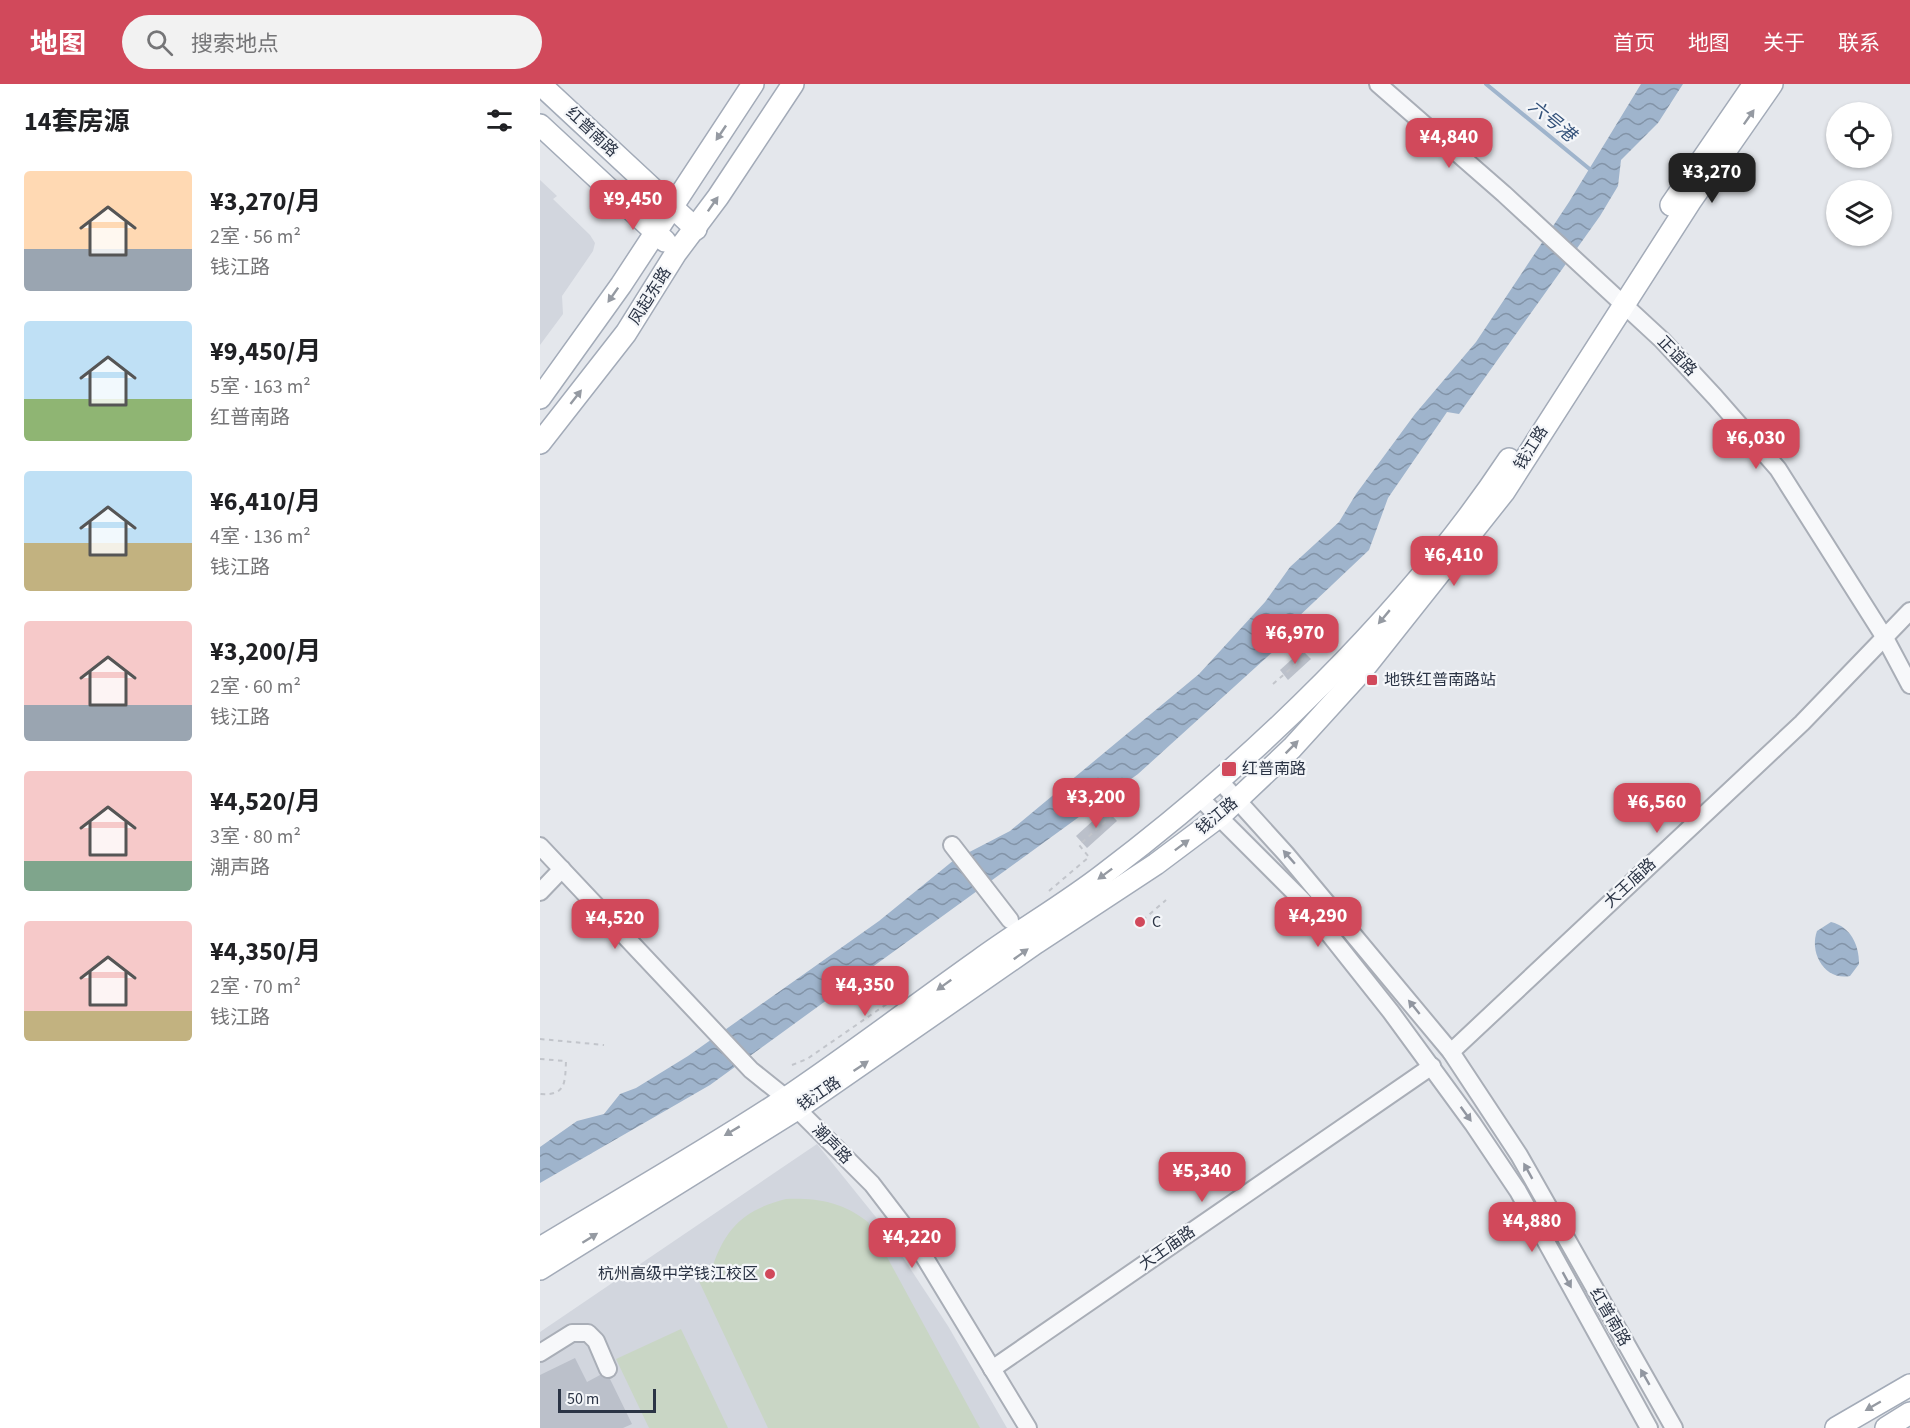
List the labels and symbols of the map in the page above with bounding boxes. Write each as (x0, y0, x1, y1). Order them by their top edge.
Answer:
water label: 六号港 (1523, 94, 1583, 150)
street label: 红普南路 (561, 102, 623, 162)
one-way arrow (1743, 110, 1755, 126)
pin: ¥4,840 (1400, 118, 1498, 169)
one-way arrow (715, 124, 727, 140)
pin: ¥3,270 (1663, 153, 1761, 204)
pin: ¥9,450 (584, 180, 682, 231)
one-way arrow (707, 196, 718, 212)
street label: 凤起东路 (624, 263, 676, 329)
one-way arrow (608, 287, 619, 304)
street label: 正谊路 (1652, 331, 1702, 381)
one-way arrow (570, 389, 582, 405)
pin: ¥6,030 (1707, 419, 1805, 470)
street label: 钱江路 (1509, 422, 1553, 474)
pin: ¥6,410 (1405, 536, 1503, 587)
one-way arrow (1378, 609, 1391, 625)
pin: ¥6,970 (1246, 614, 1344, 665)
place label: 地铁红普南路站 (1384, 669, 1496, 691)
marker: 地铁红普南路站 (1365, 673, 1379, 687)
one-way arrow (1285, 740, 1299, 754)
place label: 红普南路 (1242, 758, 1306, 780)
marker: 红普南路 (1220, 760, 1238, 778)
pin: ¥3,200 (1047, 778, 1145, 829)
pin: ¥6,560 (1608, 783, 1706, 834)
street label: 钱江路 (1192, 792, 1242, 840)
one-way arrow (1174, 839, 1189, 851)
one-way arrow (1282, 850, 1296, 865)
street label: 大王庙路 (1599, 853, 1661, 913)
one-way arrow (1097, 867, 1112, 879)
pin: ¥4,290 (1269, 897, 1367, 948)
pin: ¥4,520 (566, 899, 664, 950)
place label: C (1152, 911, 1161, 933)
marker: C (1133, 915, 1147, 929)
one-way arrow (1012, 948, 1028, 960)
pin: ¥4,350 (816, 966, 914, 1017)
one-way arrow (937, 978, 952, 990)
one-way arrow (1408, 999, 1421, 1015)
one-way arrow (852, 1060, 868, 1072)
street label: 钱江路 (793, 1071, 845, 1117)
one-way arrow (1460, 1105, 1472, 1121)
street label: 潮声路 (807, 1119, 857, 1169)
one-way arrow (724, 1126, 740, 1137)
pin: ¥5,340 (1153, 1152, 1251, 1203)
one-way arrow (1523, 1162, 1533, 1179)
pin: ¥4,880 (1483, 1202, 1581, 1253)
pin: ¥4,220 (863, 1218, 961, 1269)
street label: 大王庙路 (1134, 1221, 1200, 1275)
one-way arrow (582, 1232, 598, 1243)
place label: 杭州高级中学钱江校区 (598, 1263, 758, 1285)
marker: 杭州高级中学钱江校区 (763, 1267, 777, 1281)
one-way arrow (1562, 1272, 1572, 1289)
street label: 红普南路 (1584, 1284, 1636, 1350)
one-way arrow (1640, 1368, 1650, 1385)
scale bar (558, 1386, 656, 1414)
one-way arrow (1864, 1401, 1881, 1411)

